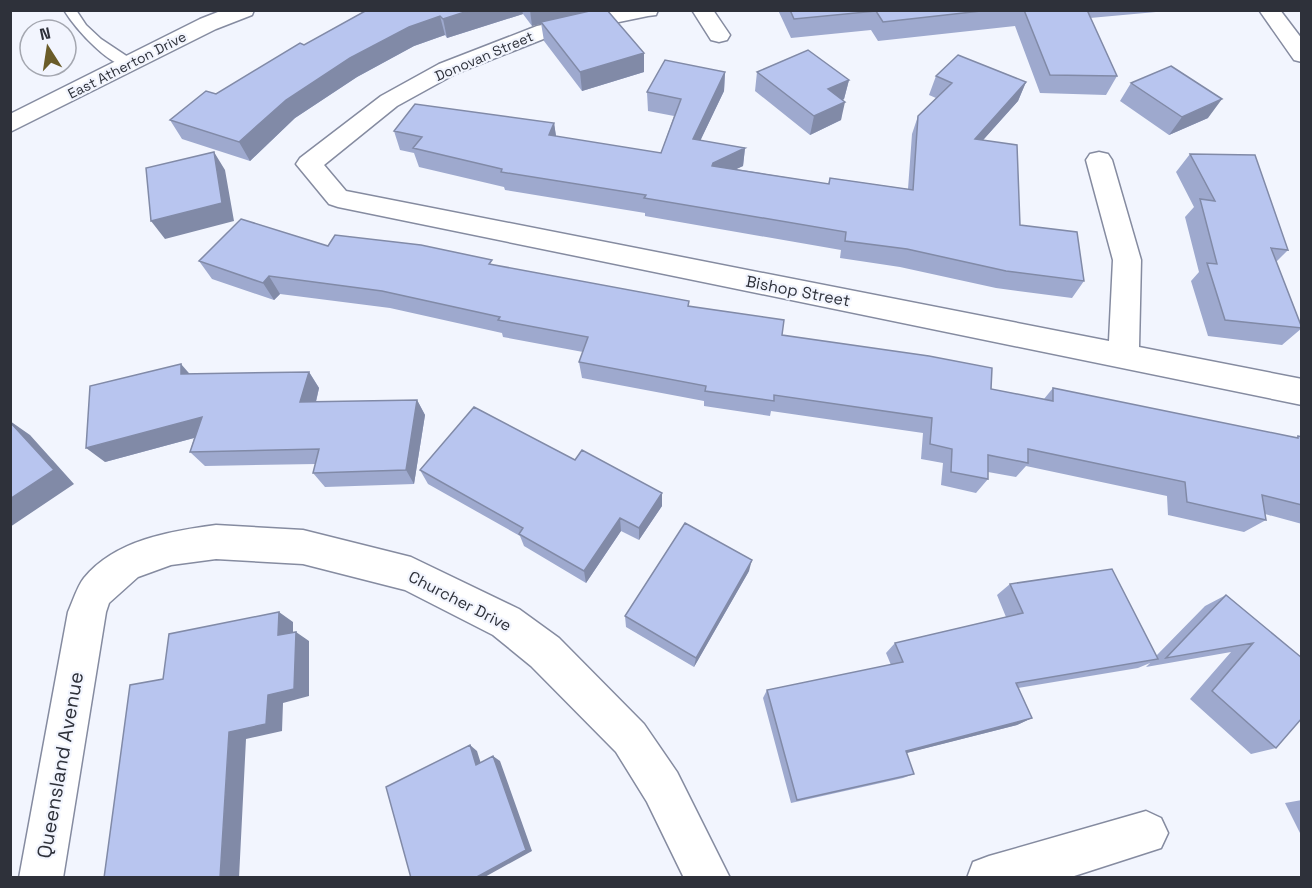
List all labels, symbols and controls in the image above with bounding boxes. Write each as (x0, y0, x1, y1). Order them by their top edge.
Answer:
north arrow (18, 18, 78, 78)
text: N (38, 22, 52, 45)
street label: East Atherton Drive (65, 27, 189, 103)
street label: Donovan Street (432, 27, 536, 85)
street label: Bishop Street (744, 271, 852, 311)
street label: Churcher Drive (405, 566, 515, 636)
street label: Queensland Avenue (31, 670, 89, 860)

